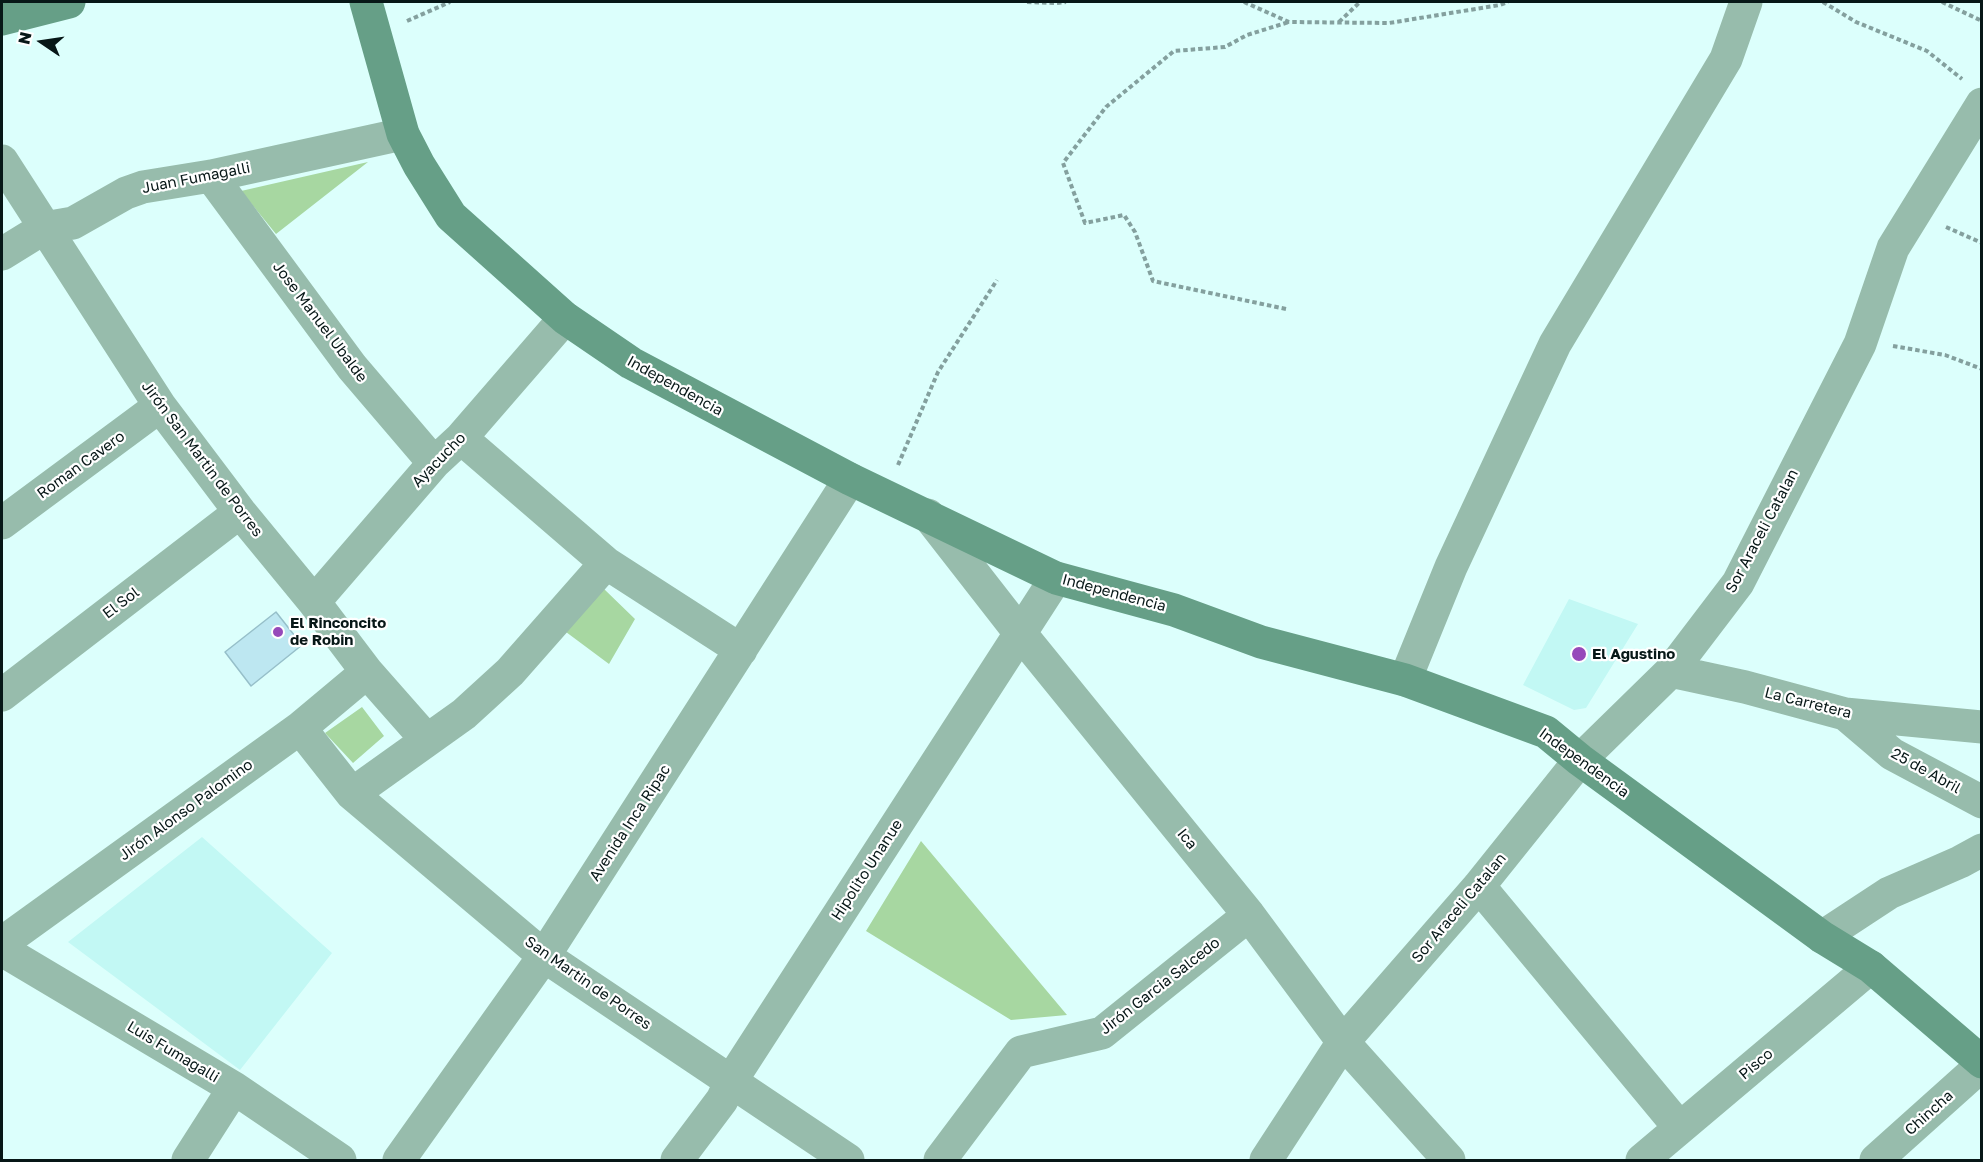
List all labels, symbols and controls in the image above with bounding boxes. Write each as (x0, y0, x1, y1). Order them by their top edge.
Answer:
north arrow (12, 12, 72, 72)
text: N (13, 30, 36, 46)
street label: Juan Fumagalli (140, 159, 252, 197)
street label: Jose Manuel Ubalde (269, 258, 371, 386)
street label: Independencia (624, 352, 726, 420)
street label: Jirón San Martin de Porres (138, 378, 266, 540)
street label: Roman Cavero (34, 427, 128, 503)
street label: Ayacucho (408, 429, 470, 491)
street label: Sor Araceli Catalan (1722, 466, 1802, 596)
street label: Independencia (1060, 570, 1168, 616)
street label: El Sol (99, 583, 143, 623)
place label: El Rinconcito de Robin (290, 614, 386, 649)
marker: El Rinconcito de Robin (271, 625, 285, 639)
marker: El Agustino (1570, 645, 1588, 663)
place label: El Agustino (1592, 645, 1675, 663)
street label: La Carretera (1763, 684, 1853, 722)
street label: Independencia (1535, 724, 1633, 802)
street label: 25 de Abril (1888, 745, 1964, 797)
street label: Jirón Alonso Palomino (116, 756, 256, 864)
street label: Avenida Inca Ripac (586, 761, 674, 885)
street label: Hipolito Unanue (828, 816, 906, 924)
street label: Ica (1173, 825, 1201, 853)
street label: Sor Araceli Catalan (1408, 850, 1510, 966)
street label: San Martin de Porres (521, 933, 655, 1033)
street label: Jirón Garcia Salcedo (1097, 934, 1223, 1038)
street label: Luis Fumagalli (124, 1017, 222, 1087)
street label: Pisco (1735, 1045, 1777, 1083)
street label: Chincha (1901, 1087, 1957, 1139)

